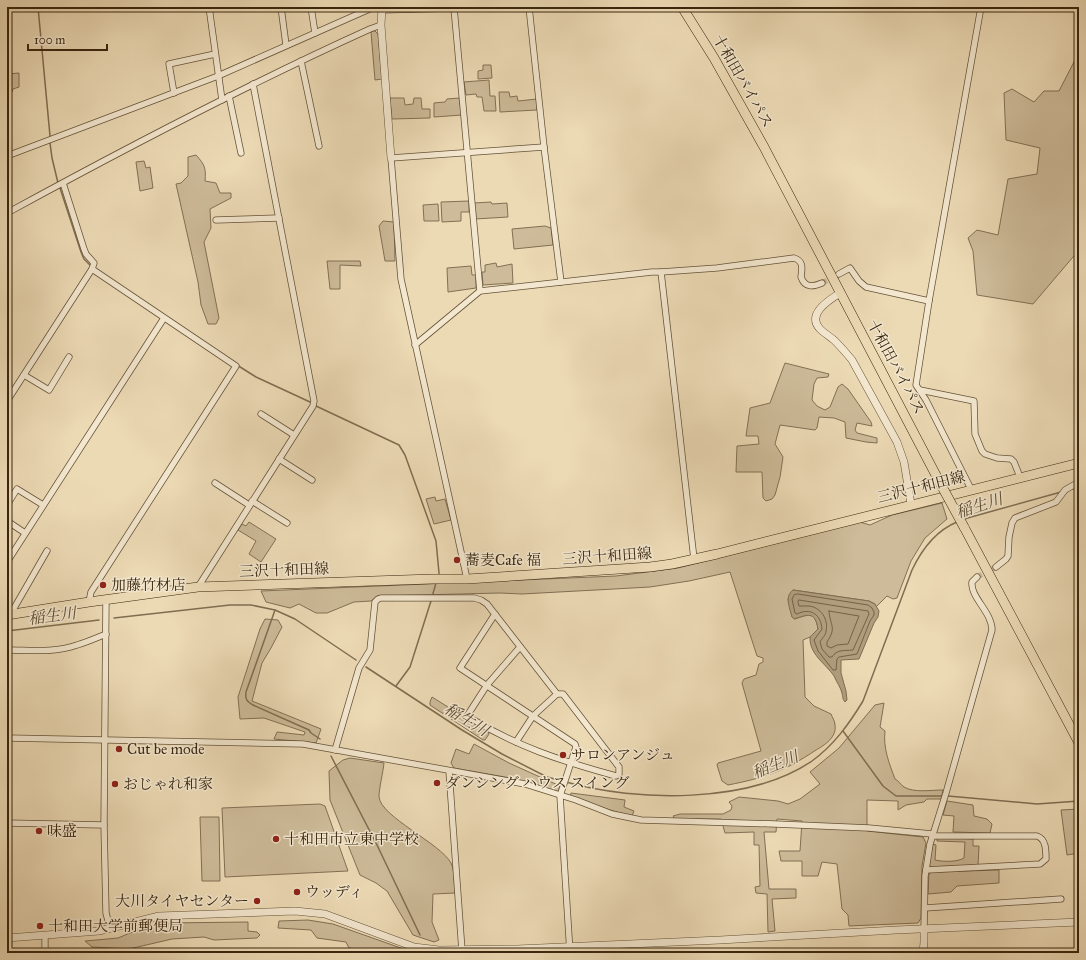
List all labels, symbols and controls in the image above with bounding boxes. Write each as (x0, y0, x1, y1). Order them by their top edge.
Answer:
scale bar (28, 26, 107, 52)
street label: 十和田バイパス (709, 31, 777, 131)
text: 100 m (34, 33, 65, 47)
street label: 十和田バイパス (863, 317, 929, 417)
street label: 三沢十和田線 (875, 467, 967, 507)
water label: 稲生川 (953, 488, 1007, 522)
street label: 三沢十和田線 (561, 544, 653, 568)
place label: 蕎麦Cafe 福 (465, 551, 541, 569)
marker: 蕎麦Cafe 福 (452, 555, 462, 565)
street label: 三沢十和田線 (239, 559, 329, 581)
place label: 加藤竹材店 (111, 576, 186, 594)
marker: 加藤竹材店 (98, 580, 108, 590)
water label: 稲生川 (27, 603, 79, 628)
water label: 稲生川 (441, 699, 494, 741)
place label: Cut be mode (127, 740, 205, 758)
marker: Cut be mode (114, 744, 124, 754)
place label: サロンアンジュ (571, 746, 675, 764)
water label: 稲生川 (749, 746, 803, 782)
marker: サロンアンジュ (558, 750, 568, 760)
place label: ダンシング ハウス スイング (445, 774, 630, 792)
place label: おじゃれ和家 (123, 775, 213, 793)
marker: ダンシング ハウス スイング (432, 778, 442, 788)
marker: おじゃれ和家 (110, 779, 120, 789)
place label: 味盛 (47, 822, 77, 840)
marker: 味盛 (34, 826, 44, 836)
place label: 十和田市立東中学校 (284, 830, 419, 848)
marker: 十和田市立東中学校 (271, 834, 281, 844)
place label: ウッディ (305, 883, 364, 901)
marker: ウッディ (292, 887, 302, 897)
place label: 大川タイヤセンター (115, 892, 249, 910)
marker: 大川タイヤセンター (252, 896, 262, 906)
place label: 十和田大学前郵便局 (48, 917, 183, 935)
marker: 十和田大学前郵便局 (35, 921, 45, 931)

